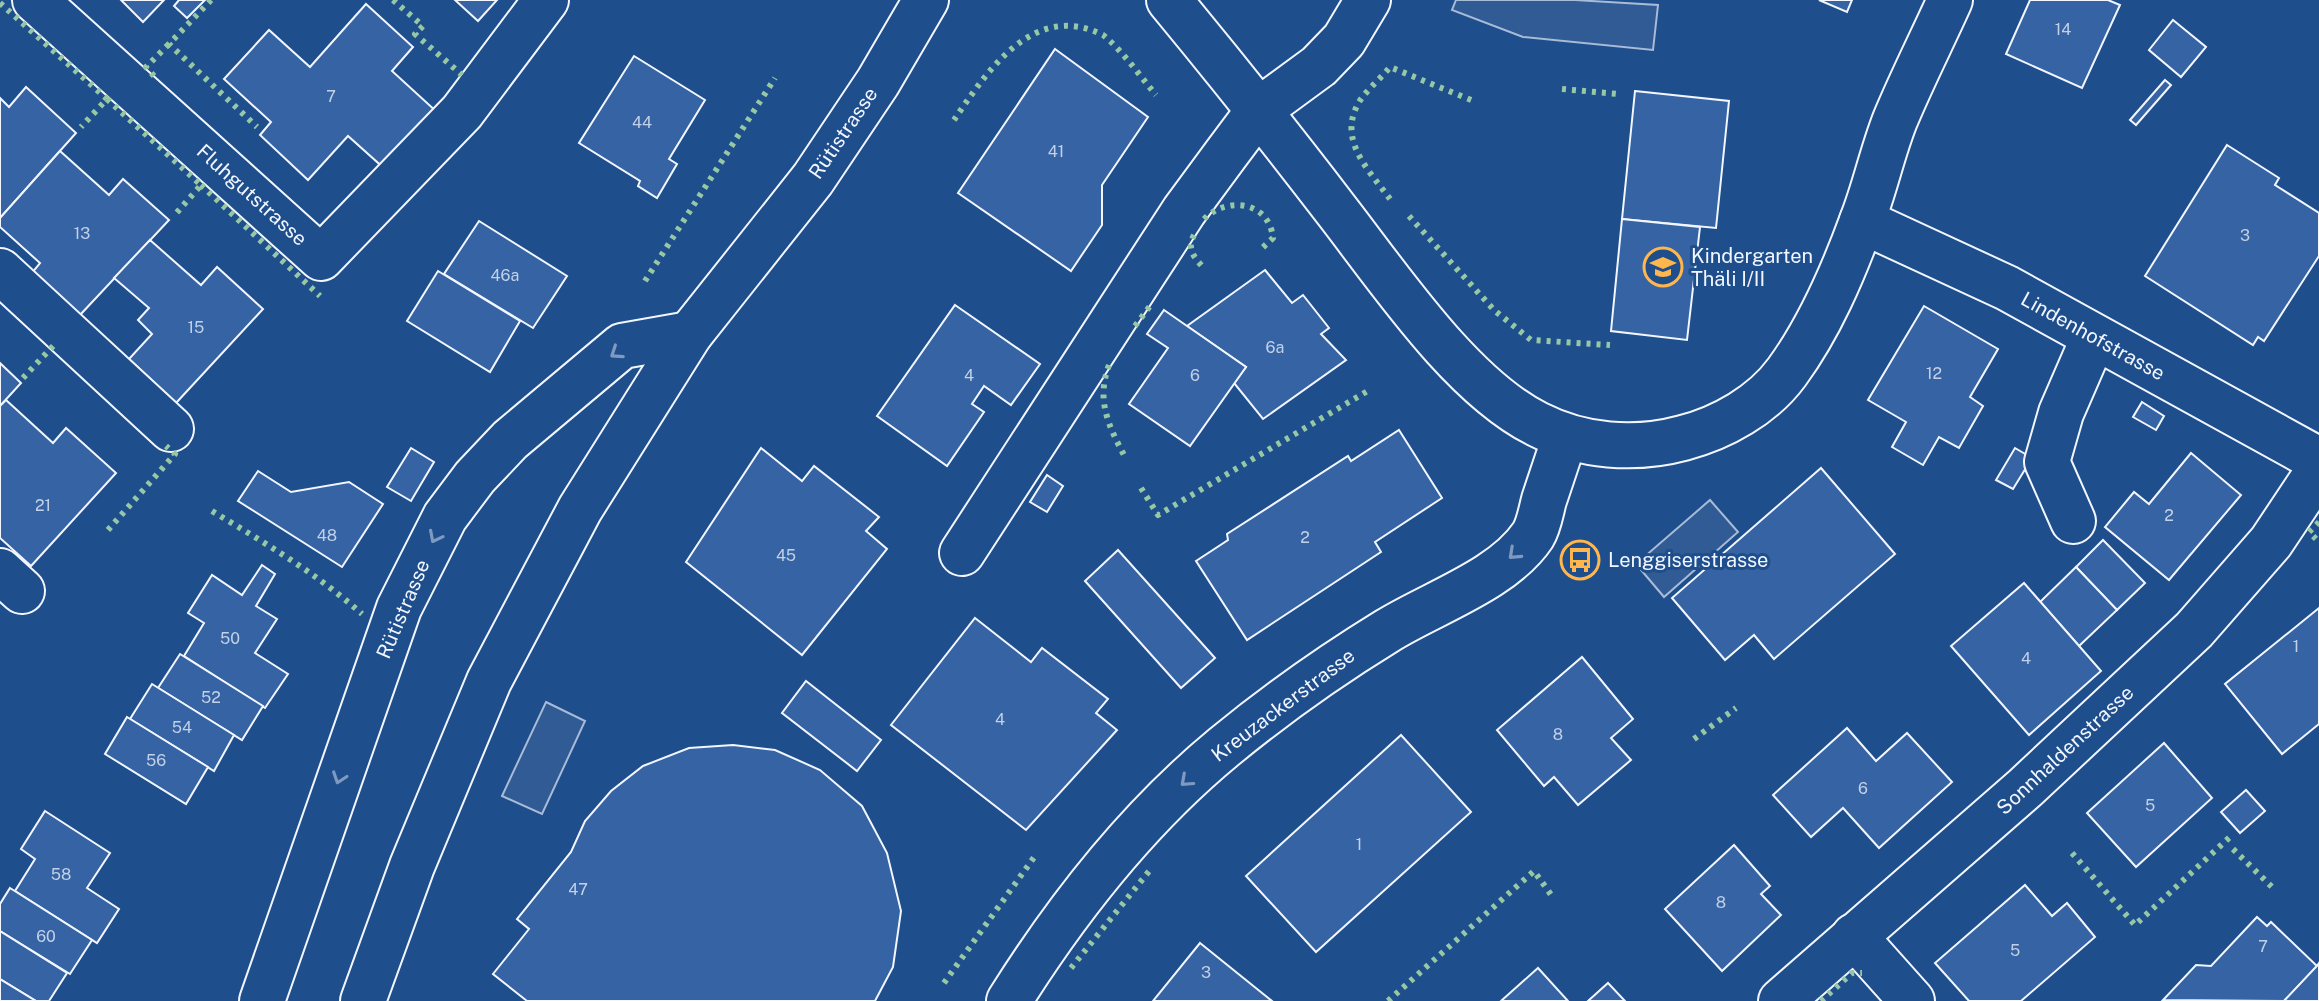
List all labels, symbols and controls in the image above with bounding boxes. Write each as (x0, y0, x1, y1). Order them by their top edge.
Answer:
house number: 14 (2055, 20, 2071, 39)
street label: Rütistrasse (804, 83, 882, 183)
house number: 7 (326, 87, 336, 106)
house number: 44 (632, 113, 652, 132)
street label: Fluhgutstrasse (192, 139, 312, 251)
house number: 41 (1048, 142, 1064, 161)
house number: 13 (74, 224, 90, 243)
house number: 3 (2240, 226, 2250, 245)
place label: Kindergarten Thäli I/II (1691, 244, 1813, 291)
school or university icon: Kindergarten Thäli I/II (1642, 246, 1684, 288)
house number: 46a (491, 266, 519, 285)
street label: Lindenhofstrasse (2017, 287, 2169, 385)
house number: 15 (188, 318, 204, 337)
house number: 6a (1266, 338, 1284, 357)
one-way arrow (610, 344, 625, 359)
house number: 12 (1926, 364, 1942, 383)
house number: 4 (964, 366, 974, 385)
house number: 6 (1190, 366, 1200, 385)
house number: 21 (35, 496, 51, 515)
house number: 2 (2164, 506, 2174, 525)
house number: 48 (317, 526, 337, 545)
one-way arrow (430, 528, 445, 543)
house number: 2 (1300, 528, 1310, 547)
bus stop icon: Lenggiserstrasse (1559, 539, 1601, 581)
one-way arrow (1509, 545, 1523, 560)
house number: 45 (776, 546, 796, 565)
place label: Lenggiserstrasse (1608, 548, 1768, 572)
street label: Rütistrasse (371, 556, 435, 662)
house number: 50 (220, 629, 240, 648)
house number: 1 (2293, 637, 2299, 656)
street label: Kreuzackerstrasse (1207, 643, 1359, 767)
house number: 4 (2021, 649, 2031, 668)
street label: Sonnhaldenstrasse (1992, 680, 2138, 820)
house number: 52 (201, 688, 221, 707)
house number: 4 (995, 710, 1005, 729)
house number: 54 (172, 718, 192, 737)
house number: 8 (1553, 725, 1563, 744)
house number: 56 (146, 751, 166, 770)
one-way arrow (333, 770, 349, 784)
one-way arrow (1181, 771, 1196, 786)
house number: 6 (1858, 779, 1868, 798)
house number: 5 (2145, 796, 2155, 815)
house number: 1 (1356, 835, 1362, 854)
house number: 58 (51, 865, 71, 884)
house number: 47 (568, 880, 588, 899)
house number: 8 (1716, 893, 1726, 912)
house number: 60 (36, 927, 56, 946)
house number: 7 (2258, 937, 2268, 956)
house number: 5 (2010, 941, 2020, 960)
house number: 3 (1201, 963, 1211, 982)

